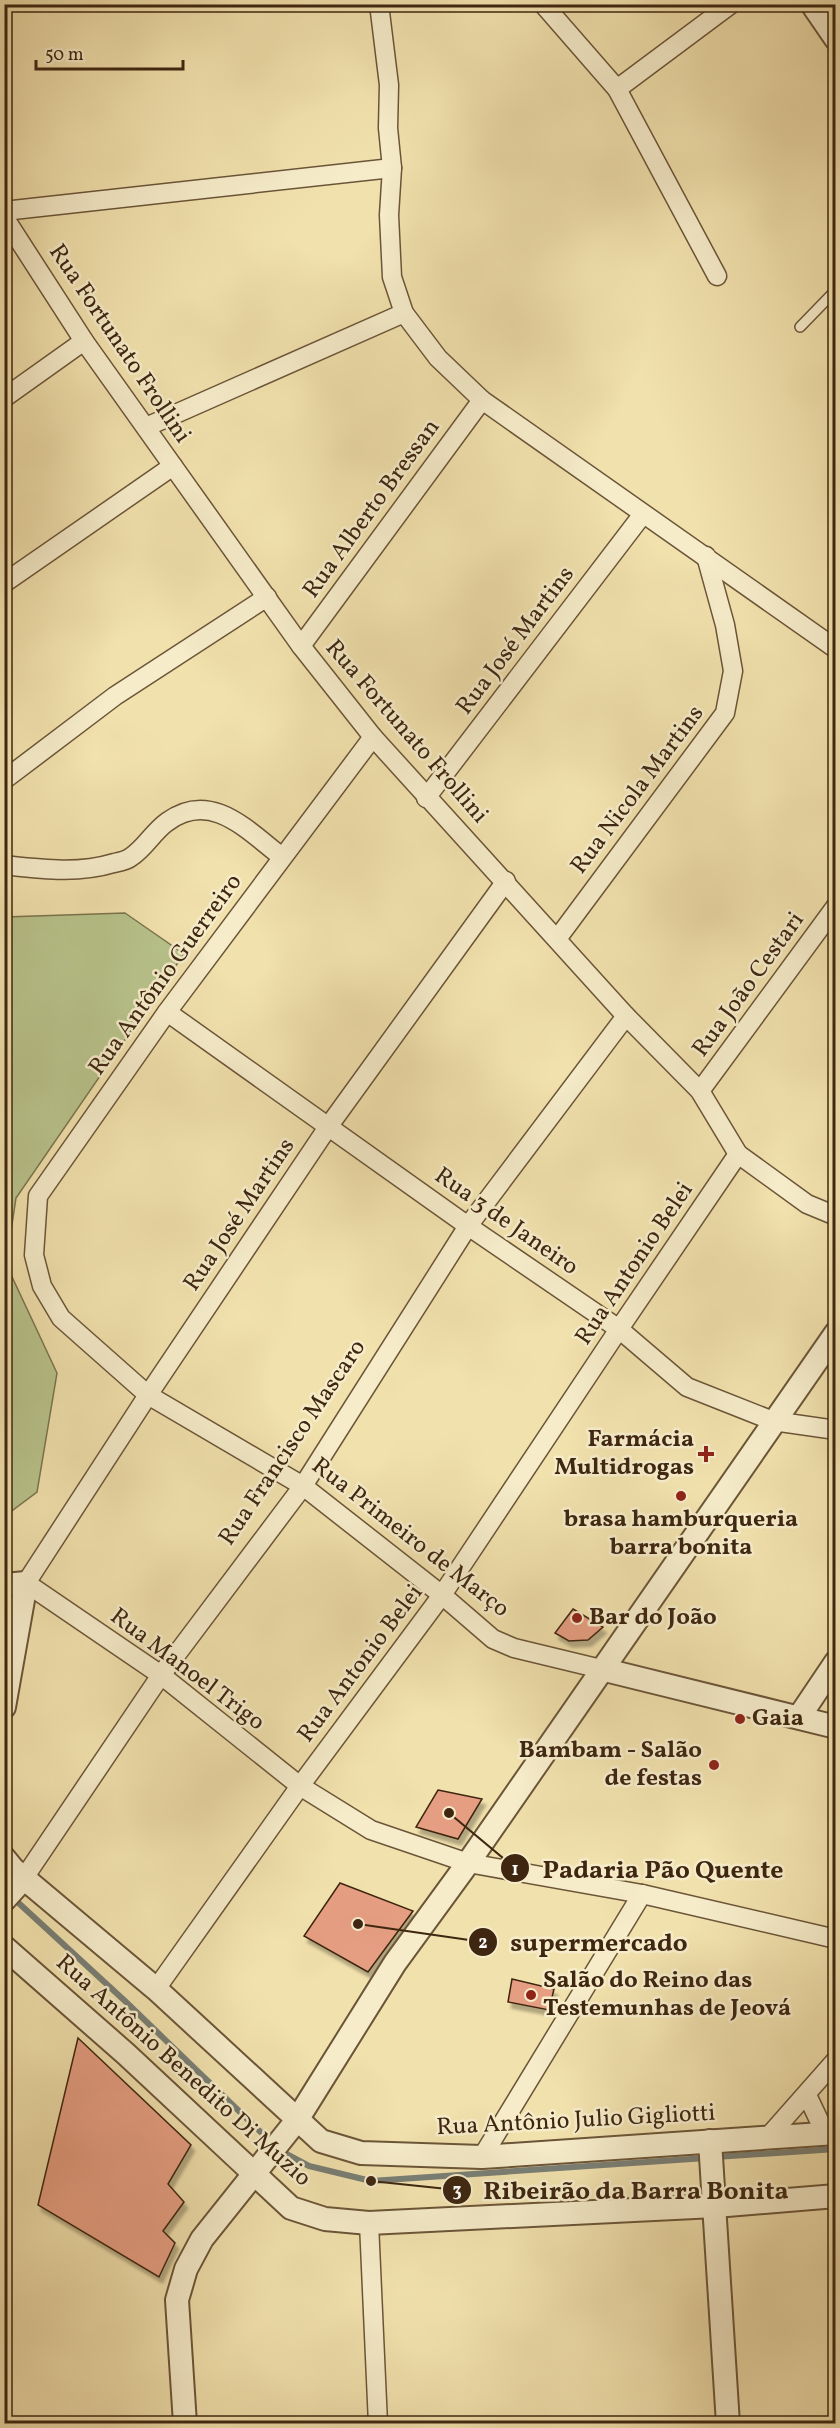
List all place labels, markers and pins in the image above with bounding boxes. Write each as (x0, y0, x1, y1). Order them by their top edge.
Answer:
place label: Farmácia Multidrogas (554, 1423, 694, 1485)
marker: Farmácia Multidrogas (699, 1447, 713, 1461)
marker: brasa hamburqueria barra bonita (674, 1489, 688, 1503)
place label: brasa hamburqueria barra bonita (564, 1503, 798, 1565)
place label: Bar do João (589, 1601, 717, 1635)
marker: Bar do João (570, 1611, 584, 1625)
place label: Gaia (752, 1702, 804, 1736)
marker: Gaia (733, 1712, 747, 1726)
place label: Bambam - Salão de festas (519, 1734, 702, 1796)
marker: Bambam - Salão de festas (707, 1758, 721, 1772)
callout: Padaria Pão Quente (500, 1846, 796, 1890)
callout: supermercado (468, 1920, 700, 1964)
place label: Salão do Reino das Testemunhas de Jeová (543, 1964, 791, 2026)
marker: Salão do Reino das Testemunhas de Jeová (524, 1988, 538, 2002)
callout: Ribeirão da Barra Bonita (442, 2168, 801, 2212)

